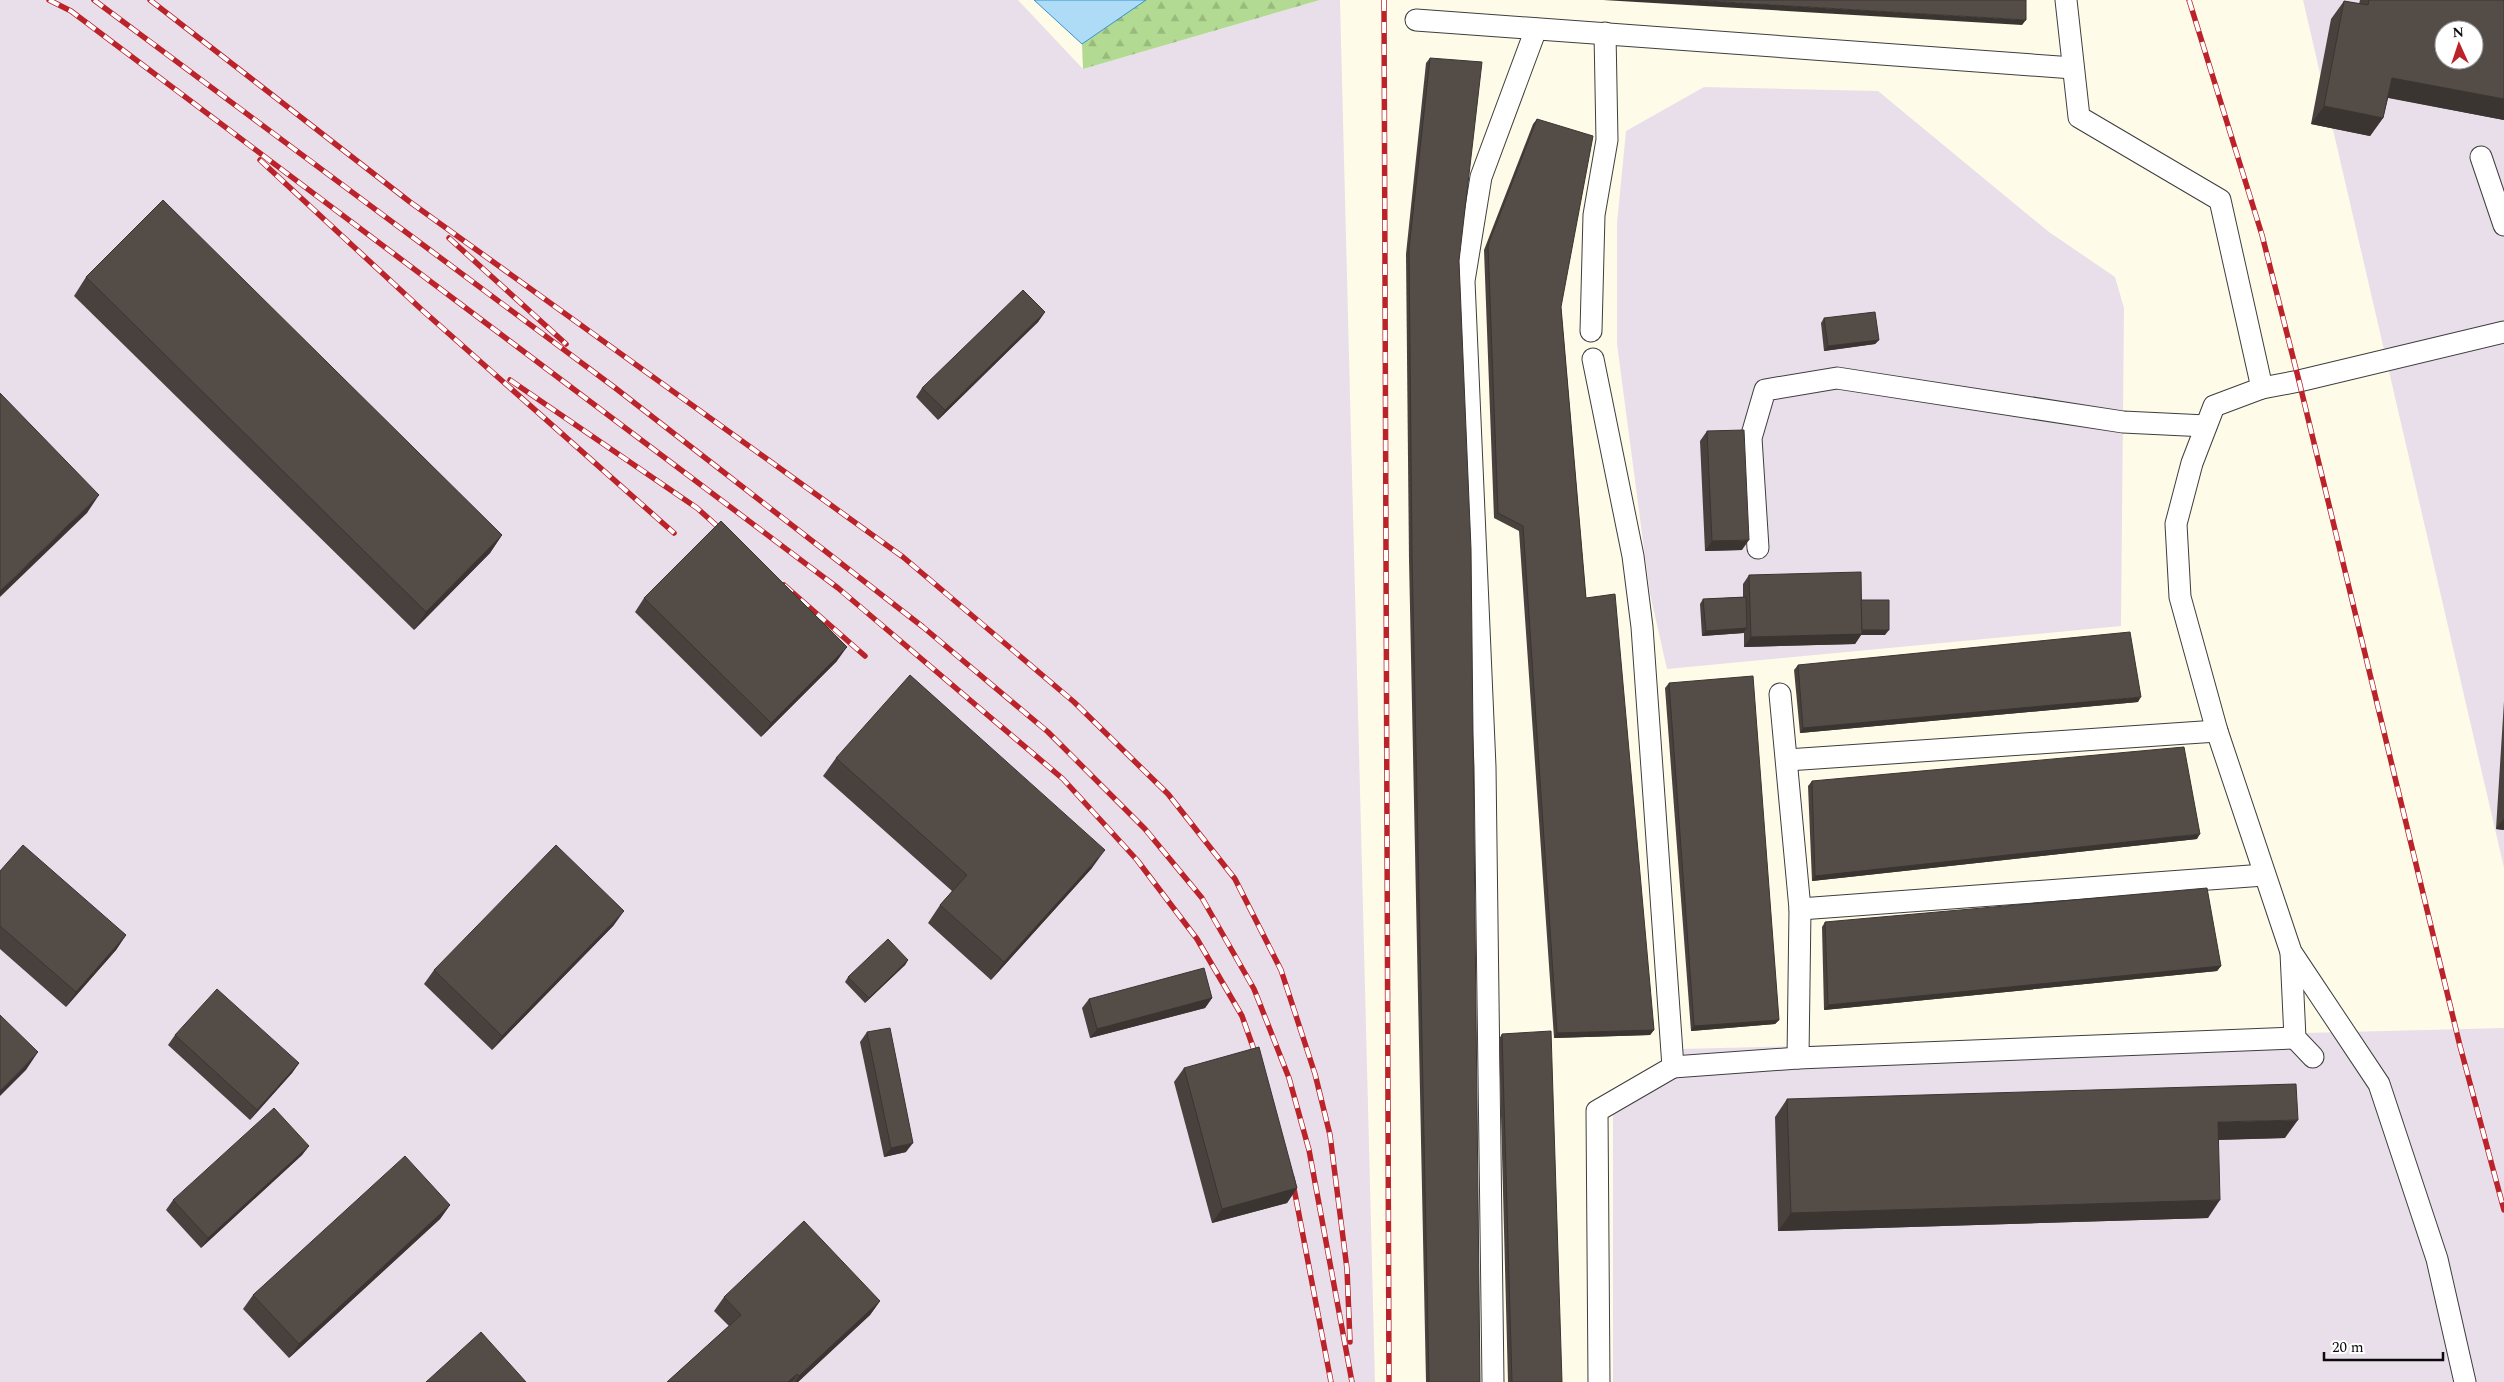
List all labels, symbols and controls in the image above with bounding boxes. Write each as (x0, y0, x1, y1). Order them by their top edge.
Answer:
north arrow (2434, 20, 2484, 70)
text: N (2452, 22, 2465, 43)
scale bar (2324, 1330, 2443, 1362)
text: 20 m (2332, 1336, 2364, 1359)

